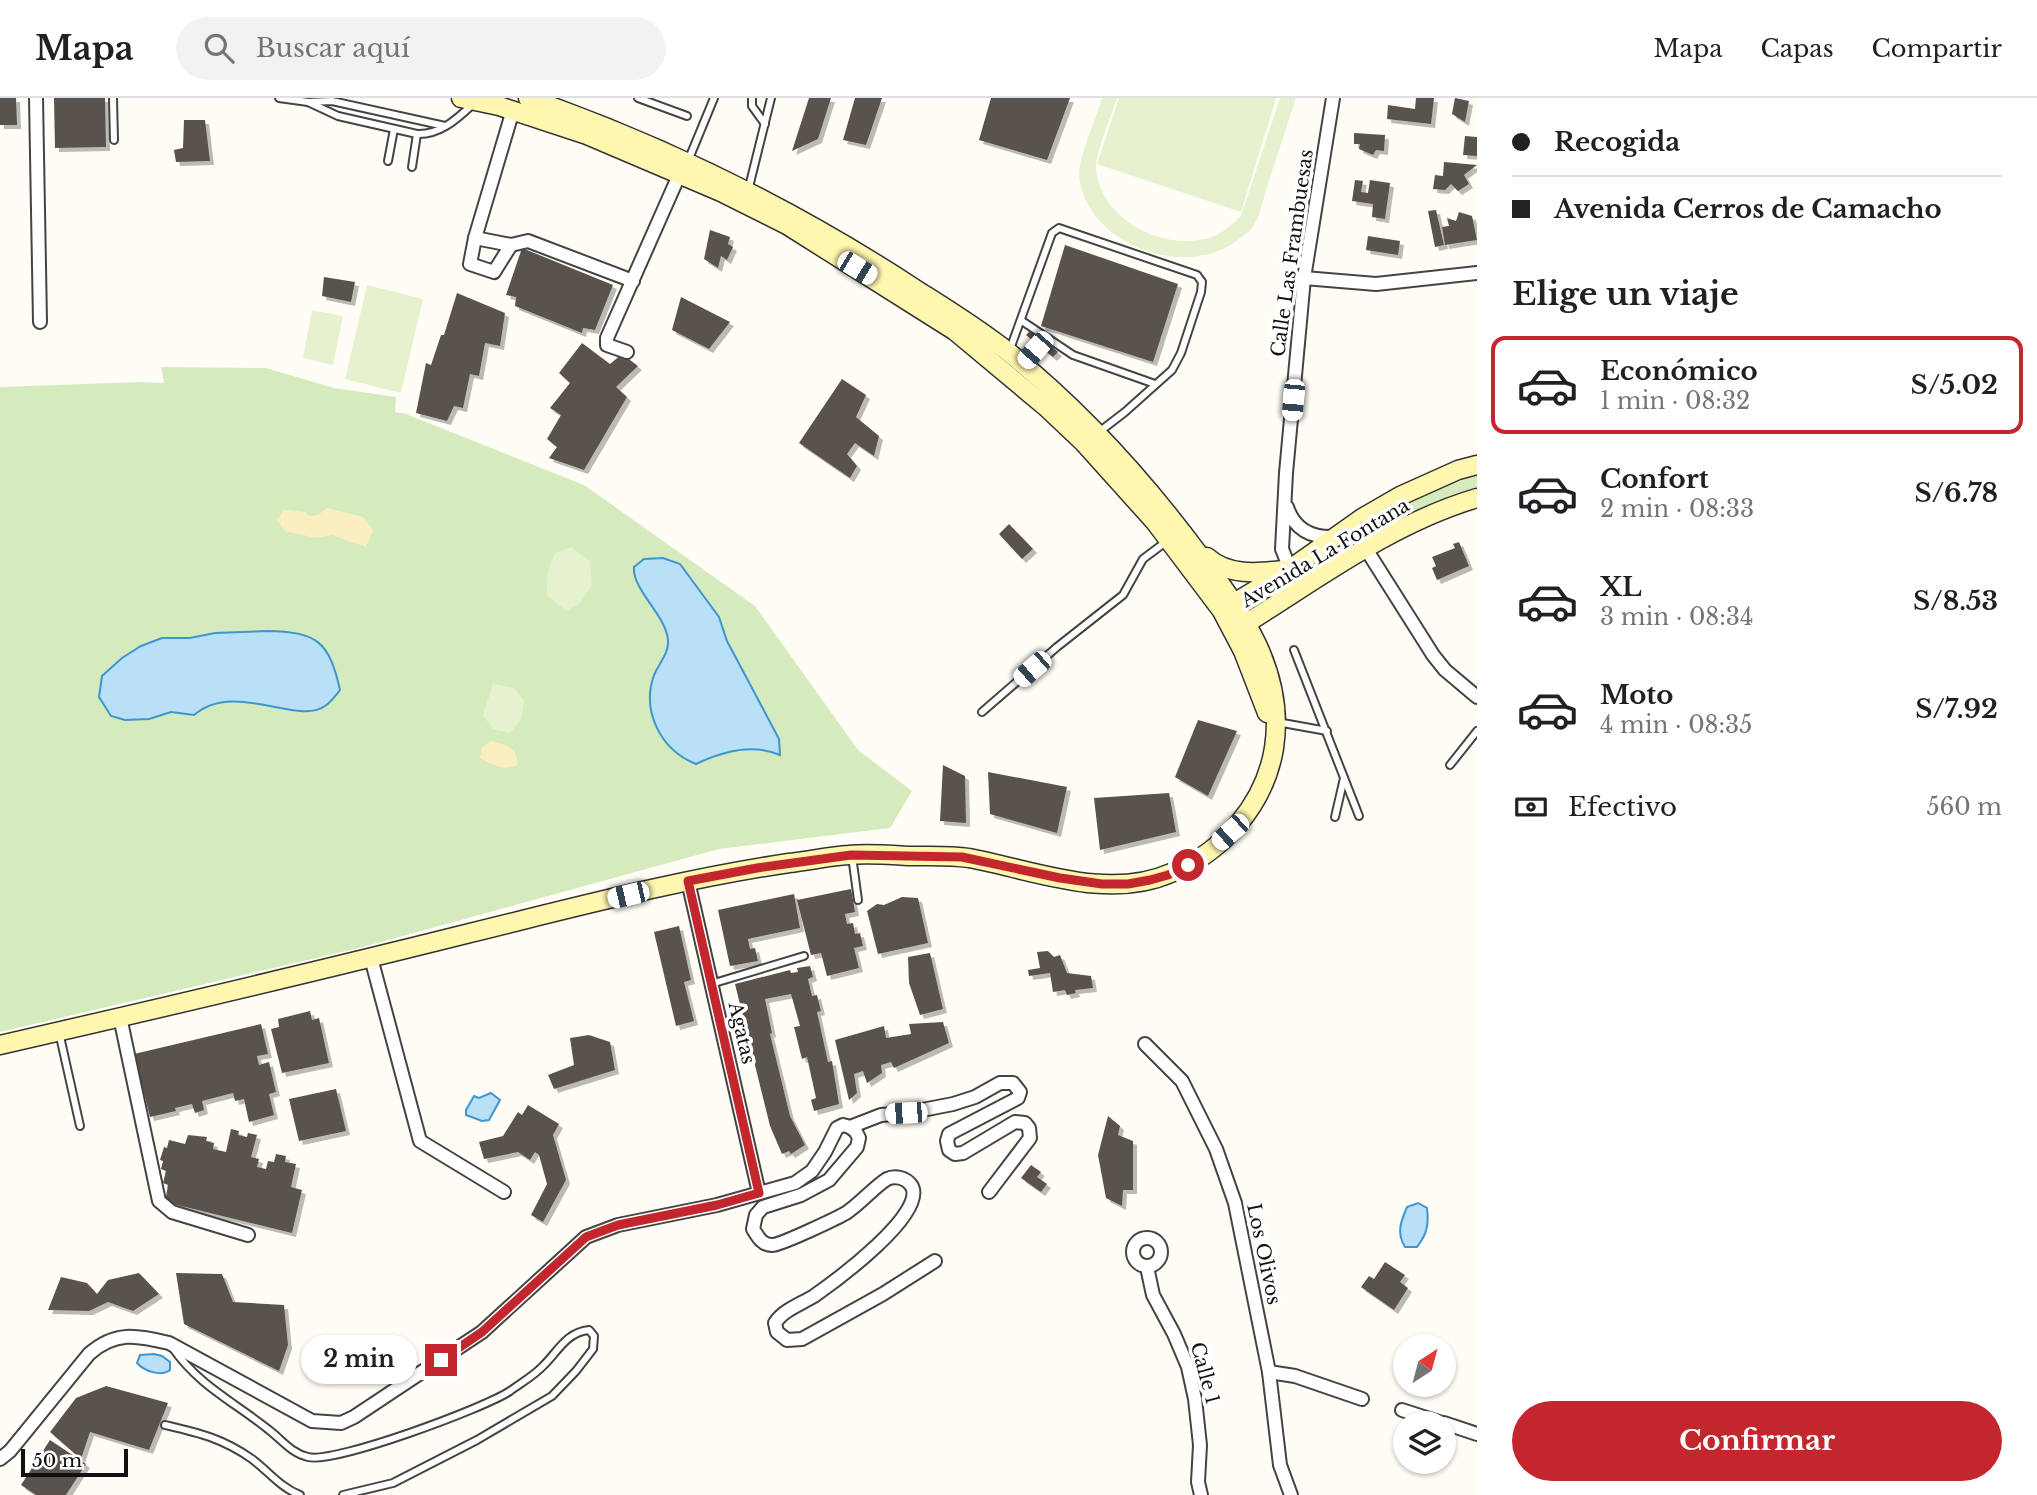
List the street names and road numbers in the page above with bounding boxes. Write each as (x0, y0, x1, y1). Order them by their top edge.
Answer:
street label: Calle Las Frambuesas (1266, 148, 1318, 358)
street label: Avenida La Fontana (1236, 493, 1414, 613)
street label: Agatas (723, 999, 760, 1066)
street label: Los Olivos (1242, 1201, 1286, 1307)
street label: Calle 1 (1186, 1340, 1224, 1406)

